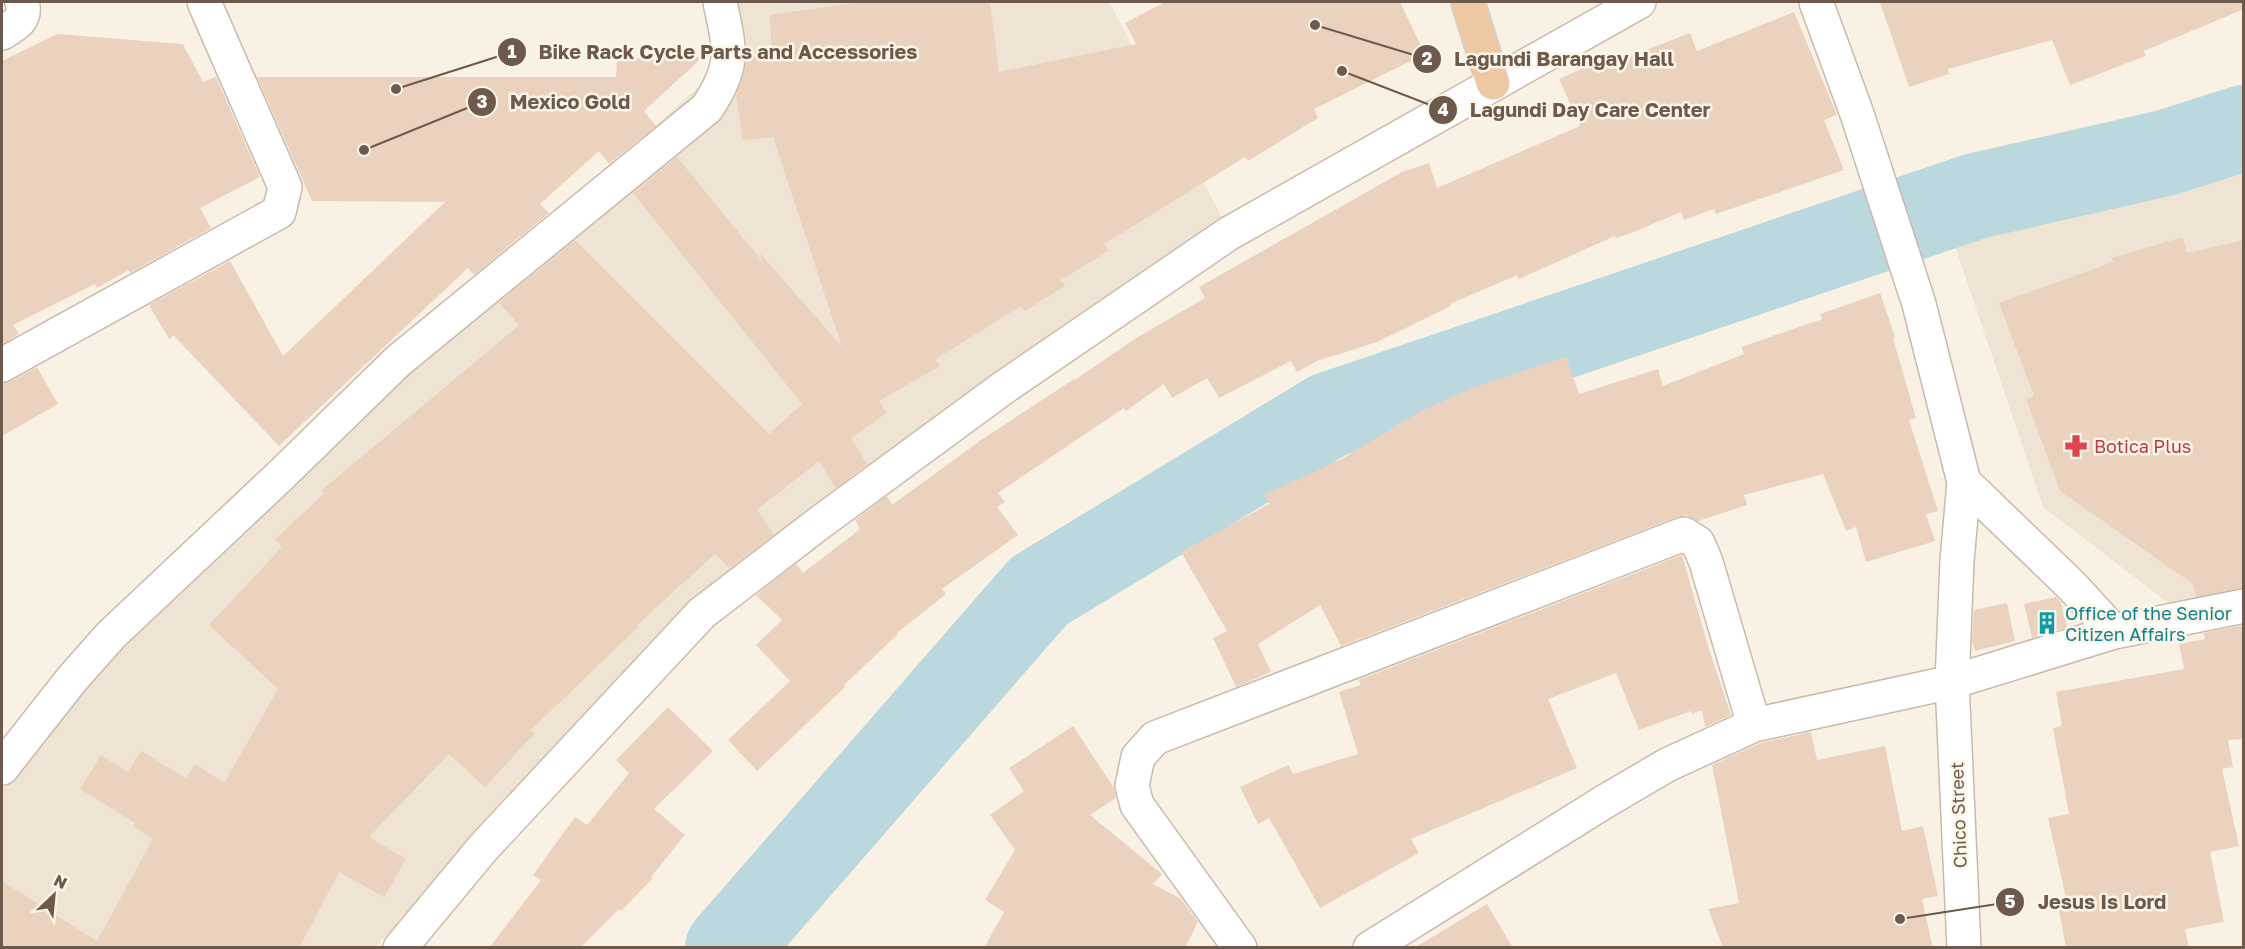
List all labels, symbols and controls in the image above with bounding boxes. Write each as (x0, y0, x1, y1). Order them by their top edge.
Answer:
callout: Bike Rack Cycle Parts and Accessories (497, 33, 930, 71)
text: Bike Rack Cycle Parts and Accessories (538, 39, 918, 63)
text: 1 (507, 40, 517, 62)
callout: Lagundi Barangay Hall (1412, 40, 1686, 78)
text: Lagundi Barangay Hall (1454, 46, 1674, 70)
text: 2 (1422, 47, 1433, 69)
callout: Mexico Gold (467, 83, 642, 121)
text: Mexico Gold (510, 89, 630, 113)
text: 3 (477, 90, 488, 112)
callout: Lagundi Day Care Center (1428, 91, 1723, 129)
text: Lagundi Day Care Center (1470, 97, 1711, 121)
text: 4 (1437, 98, 1449, 120)
pharmacy icon: Botica Plus (2063, 433, 2089, 459)
place label: Botica Plus (2094, 435, 2191, 457)
place label: Office of the Senior Citizen Affairs (2065, 602, 2232, 645)
building icon: Office of the Senior Citizen Affairs (2034, 610, 2060, 636)
street label: Chico Street (1945, 761, 1971, 869)
north arrow (24, 865, 84, 925)
text: N (51, 870, 70, 893)
callout: Jesus Is Lord (1995, 883, 2178, 921)
text: Jesus Is Lord (2038, 889, 2166, 913)
text: 5 (2005, 890, 2016, 912)

